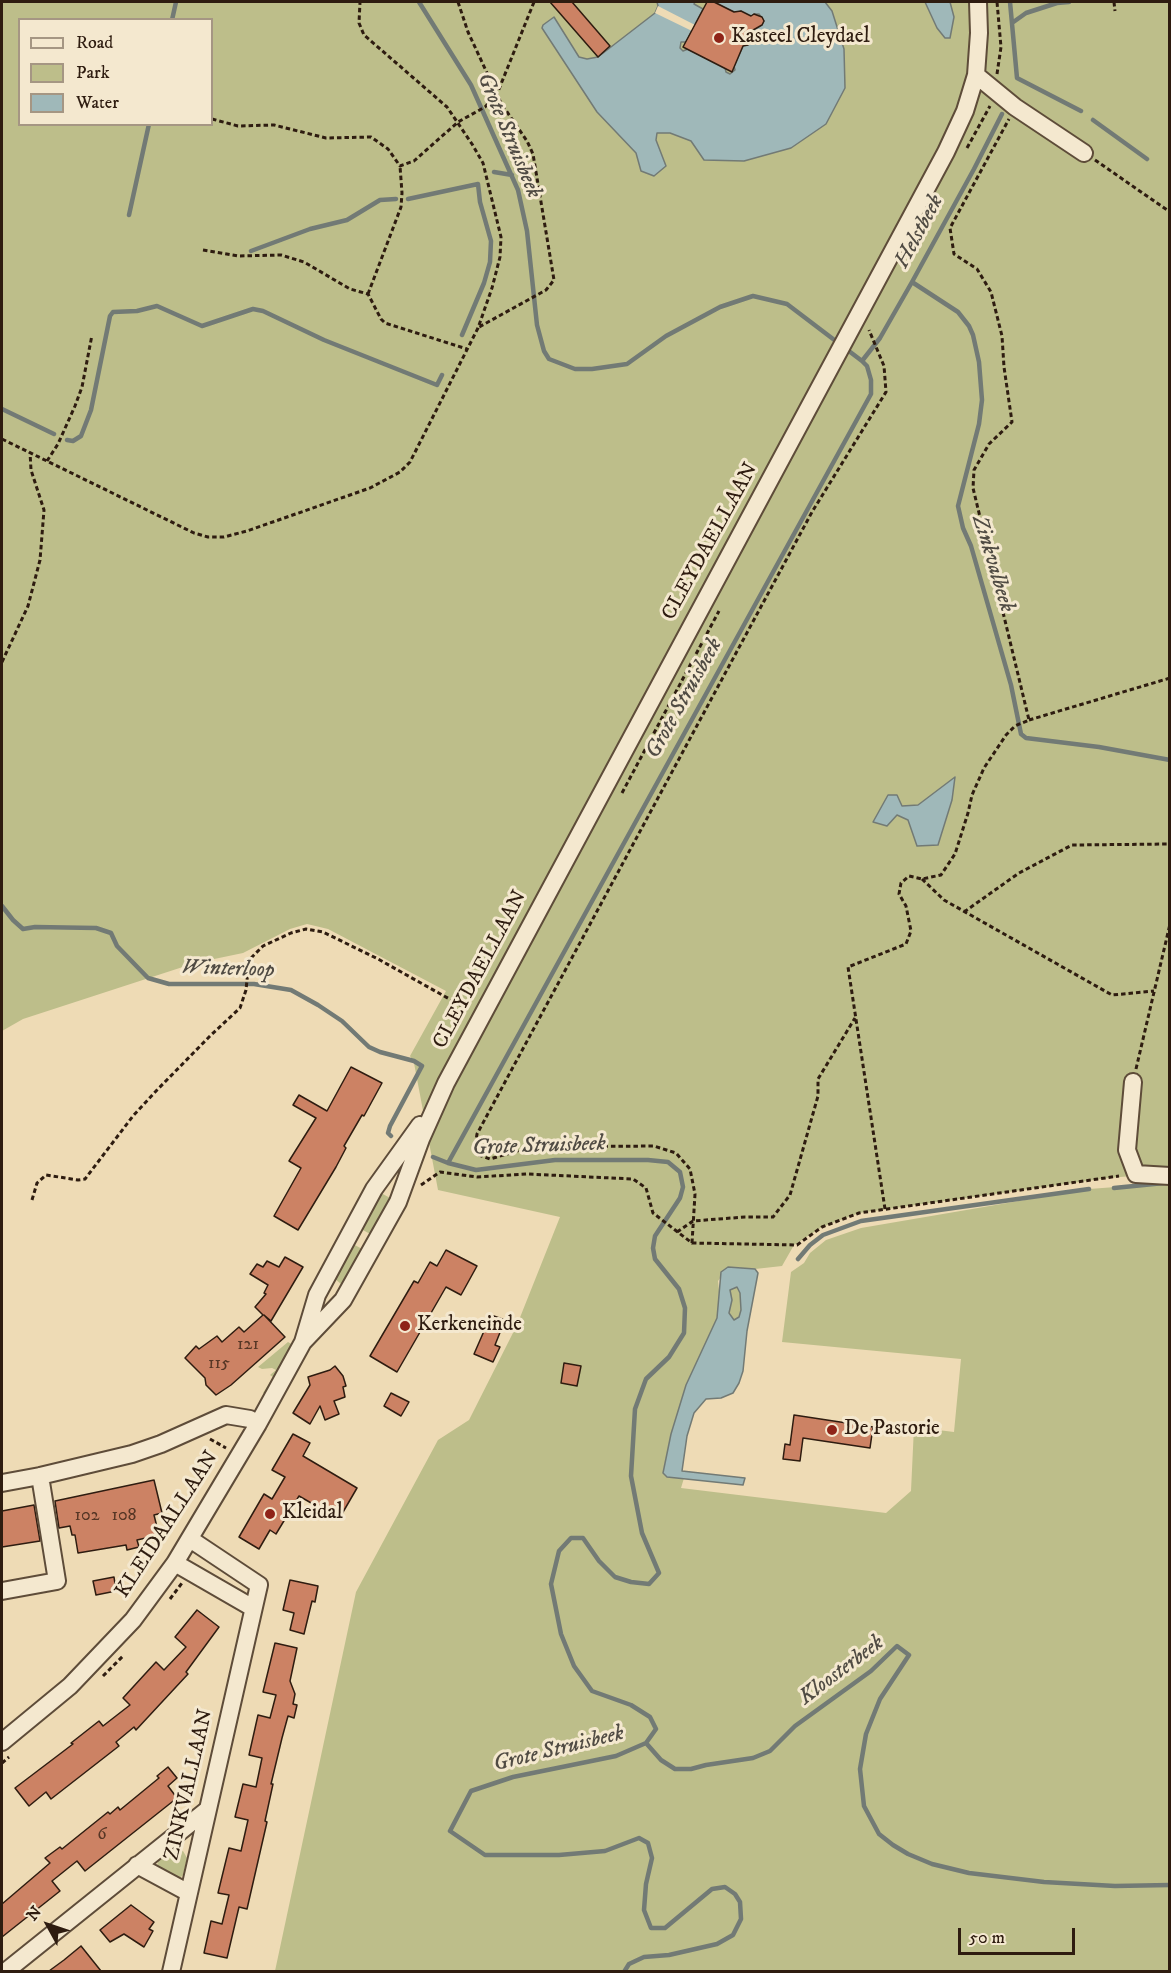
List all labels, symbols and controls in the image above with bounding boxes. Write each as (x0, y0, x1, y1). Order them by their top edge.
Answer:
legend (18, 18, 213, 126)
place label: Kasteel Cleydael (731, 25, 870, 51)
marker: Kasteel Cleydael (712, 31, 726, 45)
text: Road (76, 32, 113, 54)
text: Park (76, 62, 110, 84)
water label: Grote Struisbeek (470, 69, 546, 203)
text: Water (76, 92, 119, 114)
water label: Helstbeek (890, 191, 950, 273)
street label: CLEYDAELLAAN (657, 459, 765, 625)
water label: Zinkvalbeek (965, 512, 1019, 616)
water label: Grote Struisbeek (641, 634, 729, 764)
street label: CLEYDAELLAAN (429, 887, 533, 1053)
water label: Winterloop (181, 955, 275, 985)
water label: Grote Struisbeek (472, 1131, 606, 1163)
place label: Kerkeneinde (417, 1313, 522, 1339)
marker: Kerkeneinde (398, 1319, 412, 1333)
house number: 121 (237, 1334, 259, 1356)
house number: 115 (208, 1353, 230, 1375)
place label: De Pastorie (844, 1417, 940, 1443)
marker: De Pastorie (825, 1423, 839, 1437)
street label: KLEIDAALLAAN (111, 1447, 225, 1603)
place label: Kleidal (282, 1501, 343, 1527)
house number: 102 (74, 1505, 100, 1527)
house number: 108 (111, 1505, 137, 1527)
marker: Kleidal (263, 1507, 277, 1521)
water label: Kloosterbeek (794, 1630, 890, 1712)
street label: ZINKVALLAAN (160, 1707, 220, 1863)
water label: Grote Struisbeek (491, 1721, 627, 1779)
house number: 6 (97, 1824, 107, 1846)
north arrow (18, 1895, 78, 1955)
text: N (22, 1902, 46, 1925)
scale bar (961, 1916, 1078, 1954)
text: 50 m (969, 1927, 1005, 1949)

